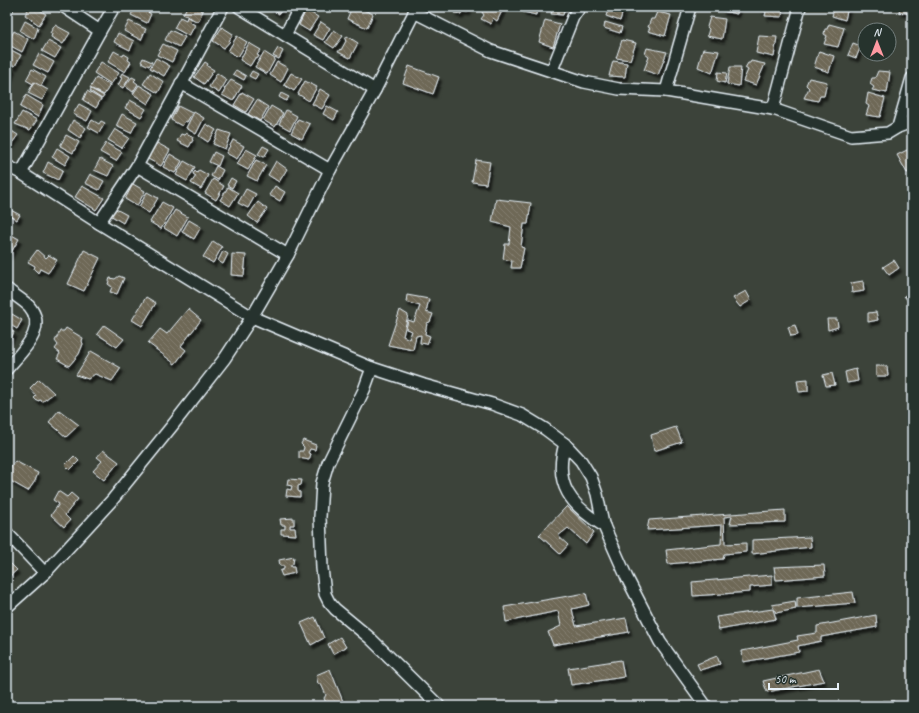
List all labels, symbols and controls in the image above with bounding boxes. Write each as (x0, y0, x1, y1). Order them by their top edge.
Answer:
north arrow (857, 22, 897, 62)
text: N (874, 25, 883, 39)
scale bar (769, 665, 838, 691)
text: 50 m (775, 671, 797, 687)

